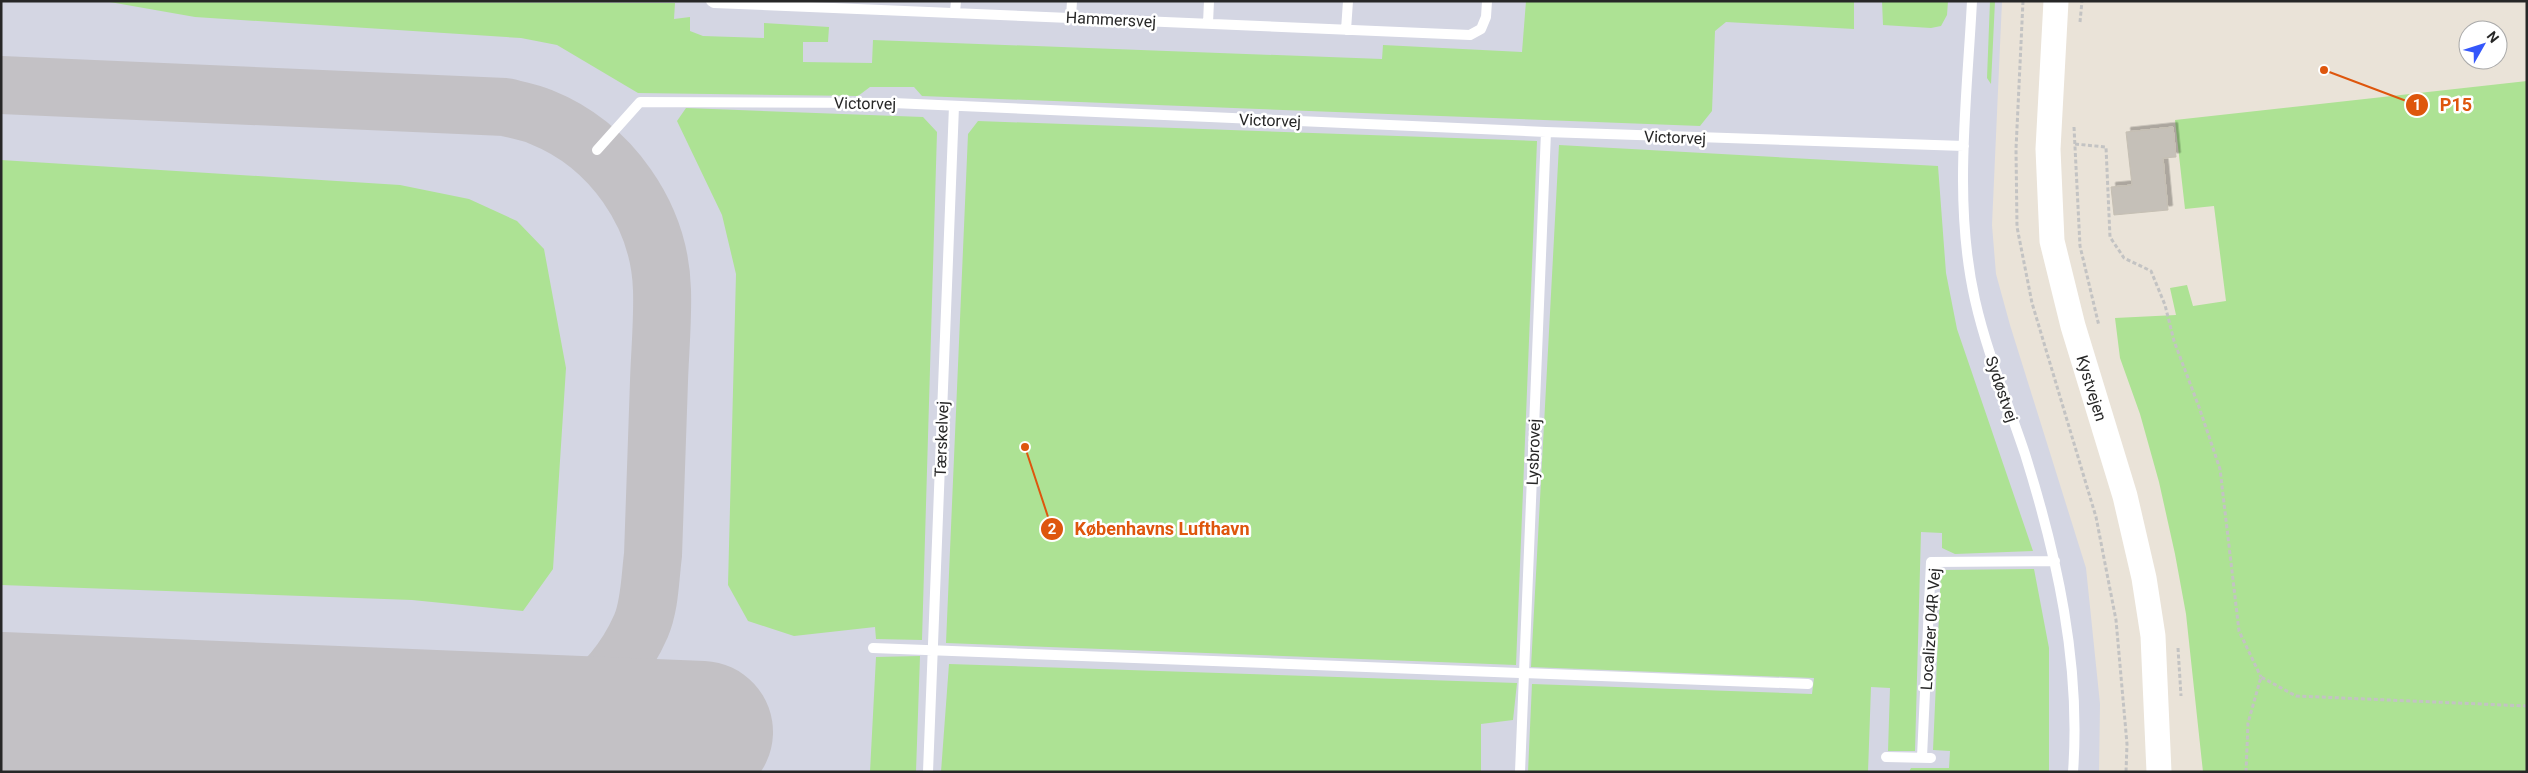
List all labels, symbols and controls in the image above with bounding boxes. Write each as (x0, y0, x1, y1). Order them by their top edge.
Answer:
street label: Hammersvej (1065, 8, 1157, 31)
north arrow (2458, 20, 2508, 70)
text: N (2484, 28, 2502, 46)
callout: P15 (2405, 89, 2482, 122)
street label: Victorvej (834, 93, 896, 114)
text: P15 (2440, 94, 2472, 115)
text: 1 (2413, 96, 2421, 114)
street label: Victorvej (1239, 110, 1301, 131)
street label: Victorvej (1644, 127, 1706, 148)
street label: Kystvejen (2072, 353, 2111, 423)
street label: Sydøstvej (1981, 354, 2022, 425)
street label: Tærskelvej (931, 401, 952, 477)
street label: Lysbrovej (1523, 418, 1544, 486)
callout: Københavns Lufthavn (1040, 512, 1260, 545)
text: Københavns Lufthavn (1075, 518, 1249, 539)
text: 2 (1048, 520, 1057, 538)
street label: Localizer 04R Vej (1917, 567, 1944, 691)

